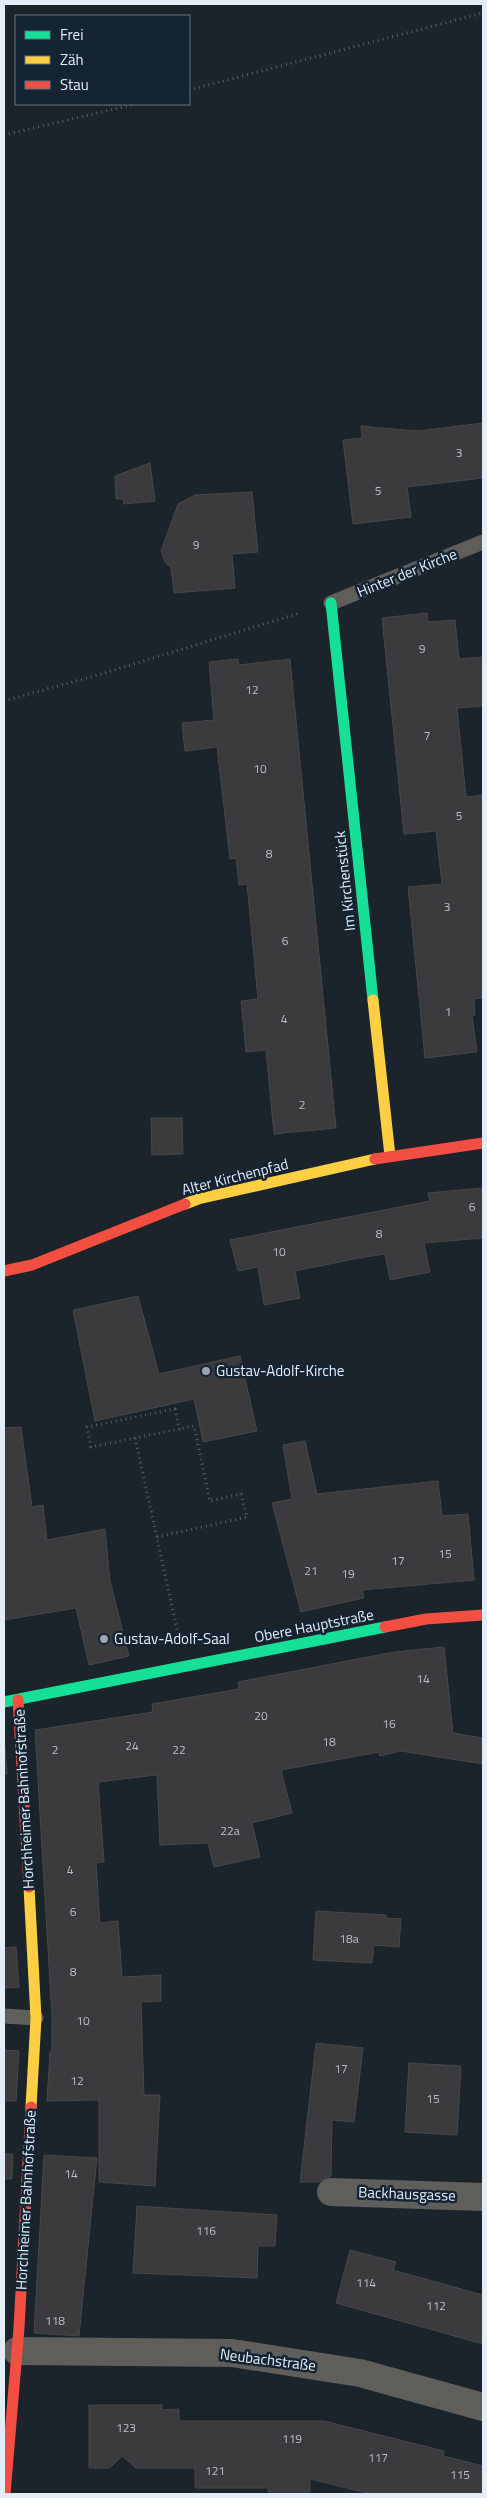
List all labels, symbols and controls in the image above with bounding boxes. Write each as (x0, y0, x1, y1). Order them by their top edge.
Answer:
legend (15, 15, 190, 105)
text: Frei (60, 23, 83, 46)
text: Zäh (60, 48, 84, 71)
text: Stau (60, 73, 89, 96)
house number: 3 (456, 443, 462, 462)
house number: 5 (375, 481, 382, 500)
house number: 9 (193, 535, 200, 554)
street label: Hinter der Kirche (353, 542, 460, 603)
house number: 9 (419, 639, 426, 658)
house number: 12 (245, 680, 259, 699)
house number: 7 (424, 726, 430, 745)
house number: 10 (253, 759, 267, 778)
house number: 5 (456, 806, 463, 825)
street label: Im Kirchenstück (328, 830, 361, 932)
house number: 8 (266, 844, 273, 863)
house number: 3 (444, 897, 450, 916)
house number: 6 (282, 931, 289, 950)
house number: 1 (445, 1002, 451, 1021)
house number: 4 (281, 1009, 288, 1028)
house number: 2 (299, 1095, 305, 1114)
street label: Alter Kirchenpfad (179, 1152, 291, 1201)
house number: 6 (469, 1197, 476, 1216)
house number: 8 (376, 1224, 383, 1243)
house number: 10 (272, 1242, 286, 1261)
place label: Gustav-Adolf-Kirche (216, 1359, 344, 1382)
marker: Gustav-Adolf-Kirche (200, 1365, 212, 1377)
house number: 15 (438, 1544, 452, 1563)
house number: 17 (391, 1551, 405, 1570)
house number: 21 (304, 1561, 318, 1580)
house number: 19 (341, 1564, 355, 1583)
street label: Obere Hauptstraße (252, 1603, 376, 1648)
place label: Gustav-Adolf-Saal (114, 1627, 230, 1650)
marker: Gustav-Adolf-Saal (98, 1633, 110, 1645)
house number: 14 (416, 1669, 430, 1688)
house number: 20 (254, 1706, 268, 1725)
street label: Horchheimer Bahnhofstraße (7, 1709, 40, 1890)
house number: 16 (382, 1714, 396, 1733)
house number: 18 (322, 1732, 336, 1751)
house number: 24 (125, 1736, 139, 1755)
house number: 2 (52, 1740, 58, 1759)
house number: 22 (172, 1740, 186, 1759)
house number: 22a (220, 1821, 240, 1840)
house number: 4 (67, 1860, 74, 1879)
house number: 6 (70, 1902, 77, 1921)
house number: 18a (339, 1929, 359, 1948)
house number: 8 (70, 1962, 77, 1981)
house number: 10 (76, 2011, 90, 2030)
house number: 17 (334, 2059, 348, 2078)
house number: 12 (70, 2071, 84, 2090)
house number: 15 (426, 2089, 440, 2108)
street label: Horchheimer Bahnhofstraße (9, 2109, 42, 2290)
house number: 14 (64, 2164, 78, 2183)
street label: Backhausgasse (358, 2180, 456, 2207)
house number: 116 (196, 2221, 216, 2240)
house number: 114 (356, 2273, 376, 2292)
house number: 112 (426, 2296, 446, 2315)
house number: 118 (45, 2311, 65, 2330)
street label: Neubachstraße (219, 2342, 317, 2377)
house number: 123 (116, 2418, 136, 2437)
house number: 119 (282, 2429, 302, 2448)
house number: 117 (368, 2448, 388, 2467)
house number: 121 (205, 2461, 225, 2480)
house number: 115 (450, 2465, 470, 2484)

